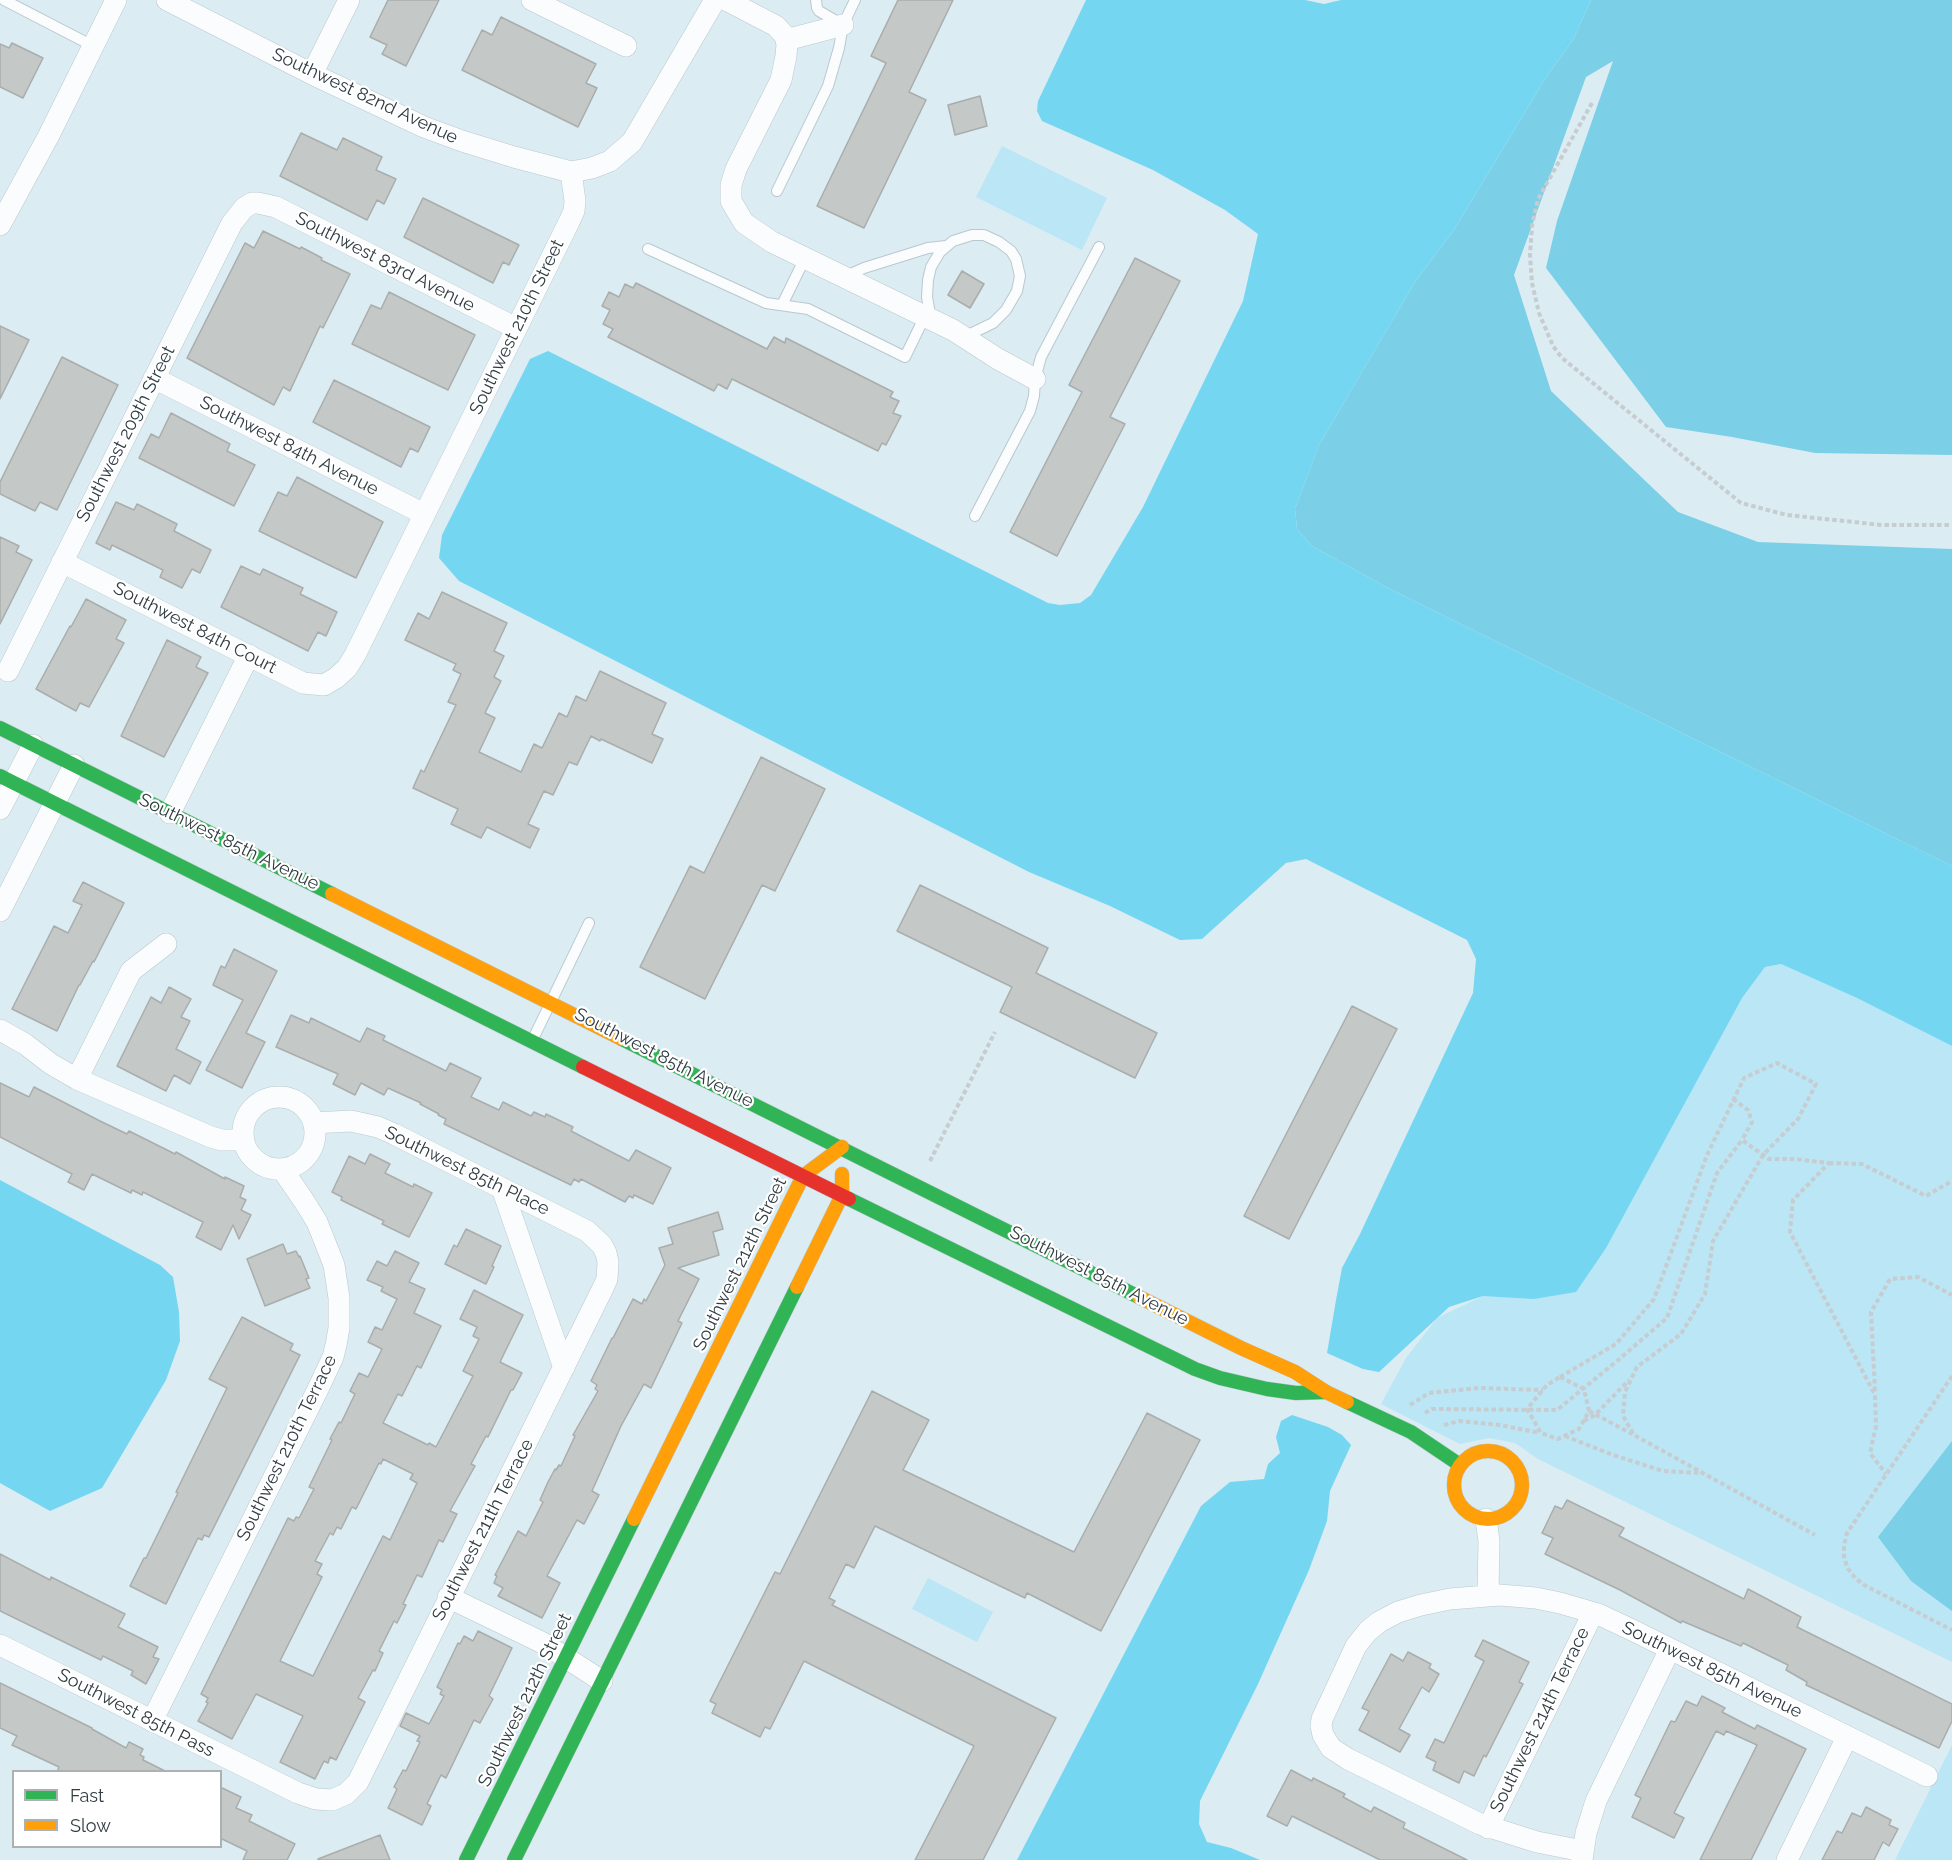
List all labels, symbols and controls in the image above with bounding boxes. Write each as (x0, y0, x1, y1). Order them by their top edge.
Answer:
street label: Southwest 82nd Avenue (269, 43, 461, 149)
street label: Southwest 83rd Avenue (292, 207, 478, 317)
street label: Southwest 210th Street (465, 236, 569, 418)
street label: Southwest 209th Street (72, 342, 180, 526)
street label: Southwest 84th Avenue (196, 392, 382, 500)
street label: Southwest 84th Court (110, 577, 280, 679)
street label: Southwest 85th Avenue (135, 789, 323, 895)
street label: Southwest 85th Avenue (571, 1004, 757, 1112)
street label: Southwest 85th Place (381, 1122, 553, 1220)
street label: Southwest 212th Street (689, 1174, 791, 1354)
street label: Southwest 85th Avenue (1006, 1222, 1192, 1330)
street label: Southwest 210th Terrace (233, 1351, 341, 1545)
street label: Southwest 211th Terrace (428, 1436, 538, 1624)
street label: Southwest 212th Street (474, 1610, 576, 1790)
street label: Southwest 85th Avenue (1618, 1617, 1806, 1723)
street label: Southwest 214th Terrace (1486, 1624, 1594, 1816)
street label: Southwest 85th Pass (54, 1664, 218, 1762)
legend (12, 1770, 222, 1848)
text: Fast (70, 1785, 104, 1806)
text: Slow (70, 1815, 111, 1836)

